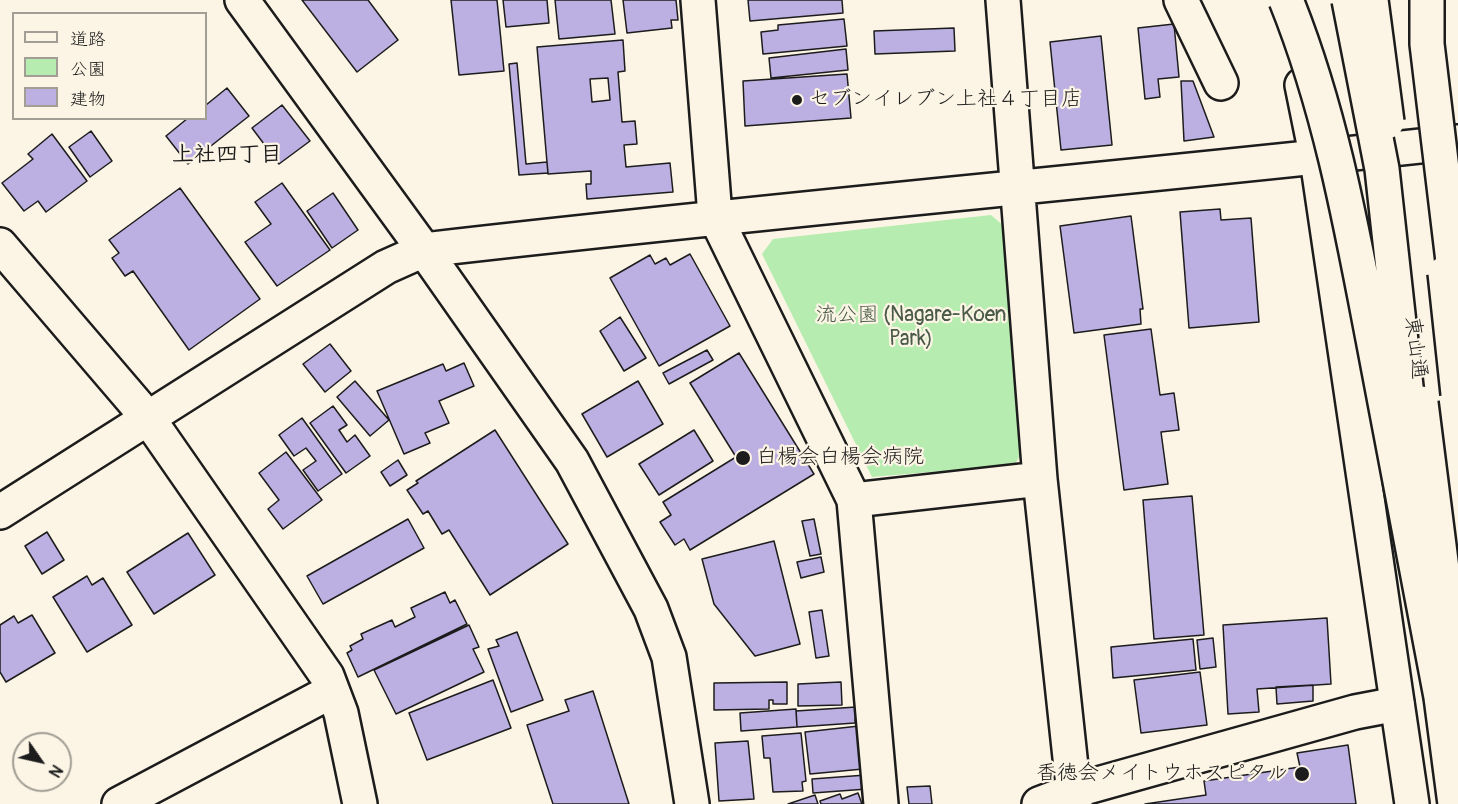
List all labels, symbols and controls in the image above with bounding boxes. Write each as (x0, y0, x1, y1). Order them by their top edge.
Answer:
legend (12, 12, 207, 120)
text: 道路 (70, 28, 106, 51)
text: 公園 (70, 58, 106, 81)
place label: セブンイレブン上社４丁目店 (809, 87, 1082, 113)
text: 建物 (70, 88, 106, 111)
marker: セブンイレブン上社４丁目店 (790, 93, 804, 107)
district label: 上社四丁目 (172, 142, 282, 168)
park label: 流公園 (Nagare-Koen Park) (816, 303, 1006, 353)
street label: 東山通 (1399, 315, 1431, 381)
place label: 白楊会白楊会病院 (756, 445, 924, 471)
marker: 白楊会白楊会病院 (734, 449, 752, 467)
north arrow (12, 732, 72, 792)
text: N (44, 761, 67, 781)
place label: 香徳会メイトウホスピタル (1036, 761, 1288, 787)
marker: 香徳会メイトウホスピタル (1293, 765, 1311, 783)

